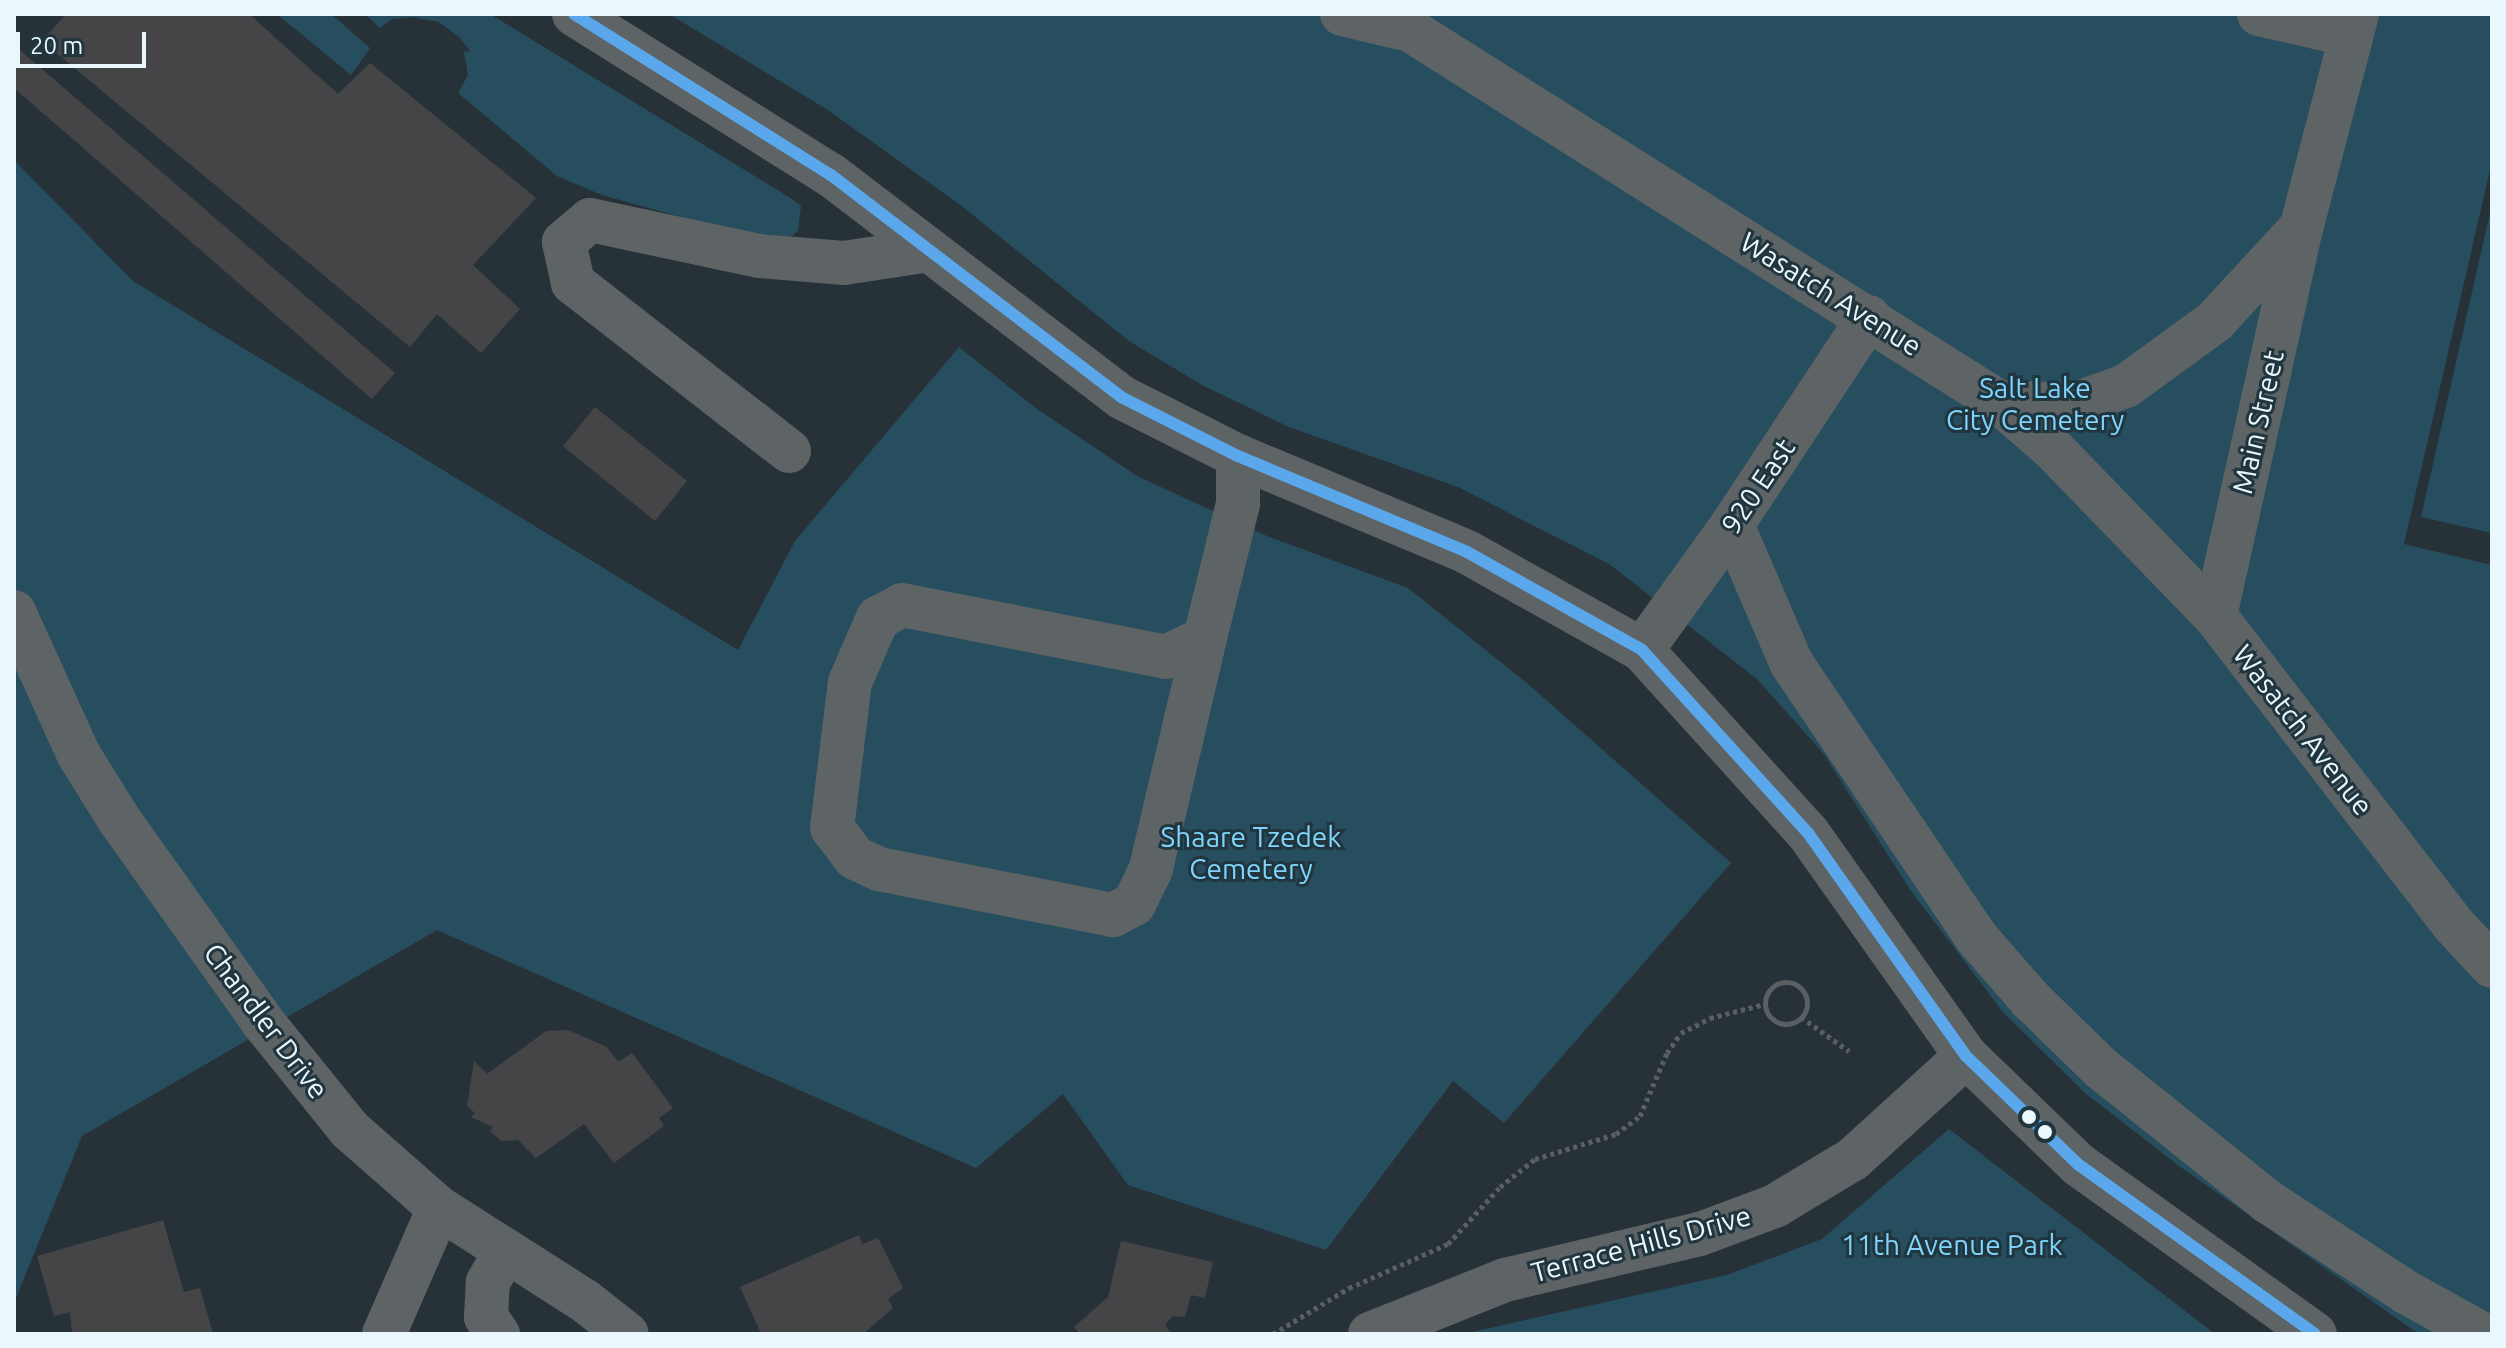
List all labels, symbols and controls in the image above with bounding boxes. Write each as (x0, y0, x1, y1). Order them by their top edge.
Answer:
scale bar (20, 16, 150, 66)
text: 20 m (30, 32, 83, 59)
street label: Wasatch Avenue (1734, 225, 1928, 363)
street label: Main Street (2225, 347, 2291, 497)
park label: Salt Lake City Cemetery (1946, 371, 2124, 437)
street label: 920 East (1714, 432, 1802, 540)
street label: Wasatch Avenue (2226, 638, 2380, 822)
park label: Shaare Tzedek Cemetery (1161, 820, 1341, 886)
street label: Chandler Drive (197, 937, 335, 1105)
unlabelled marker (2021, 1109, 2037, 1125)
unlabelled marker (2037, 1124, 2053, 1140)
street label: Terrace Hills Drive (1528, 1199, 1754, 1289)
park label: 11th Avenue Park (1841, 1228, 2063, 1262)

